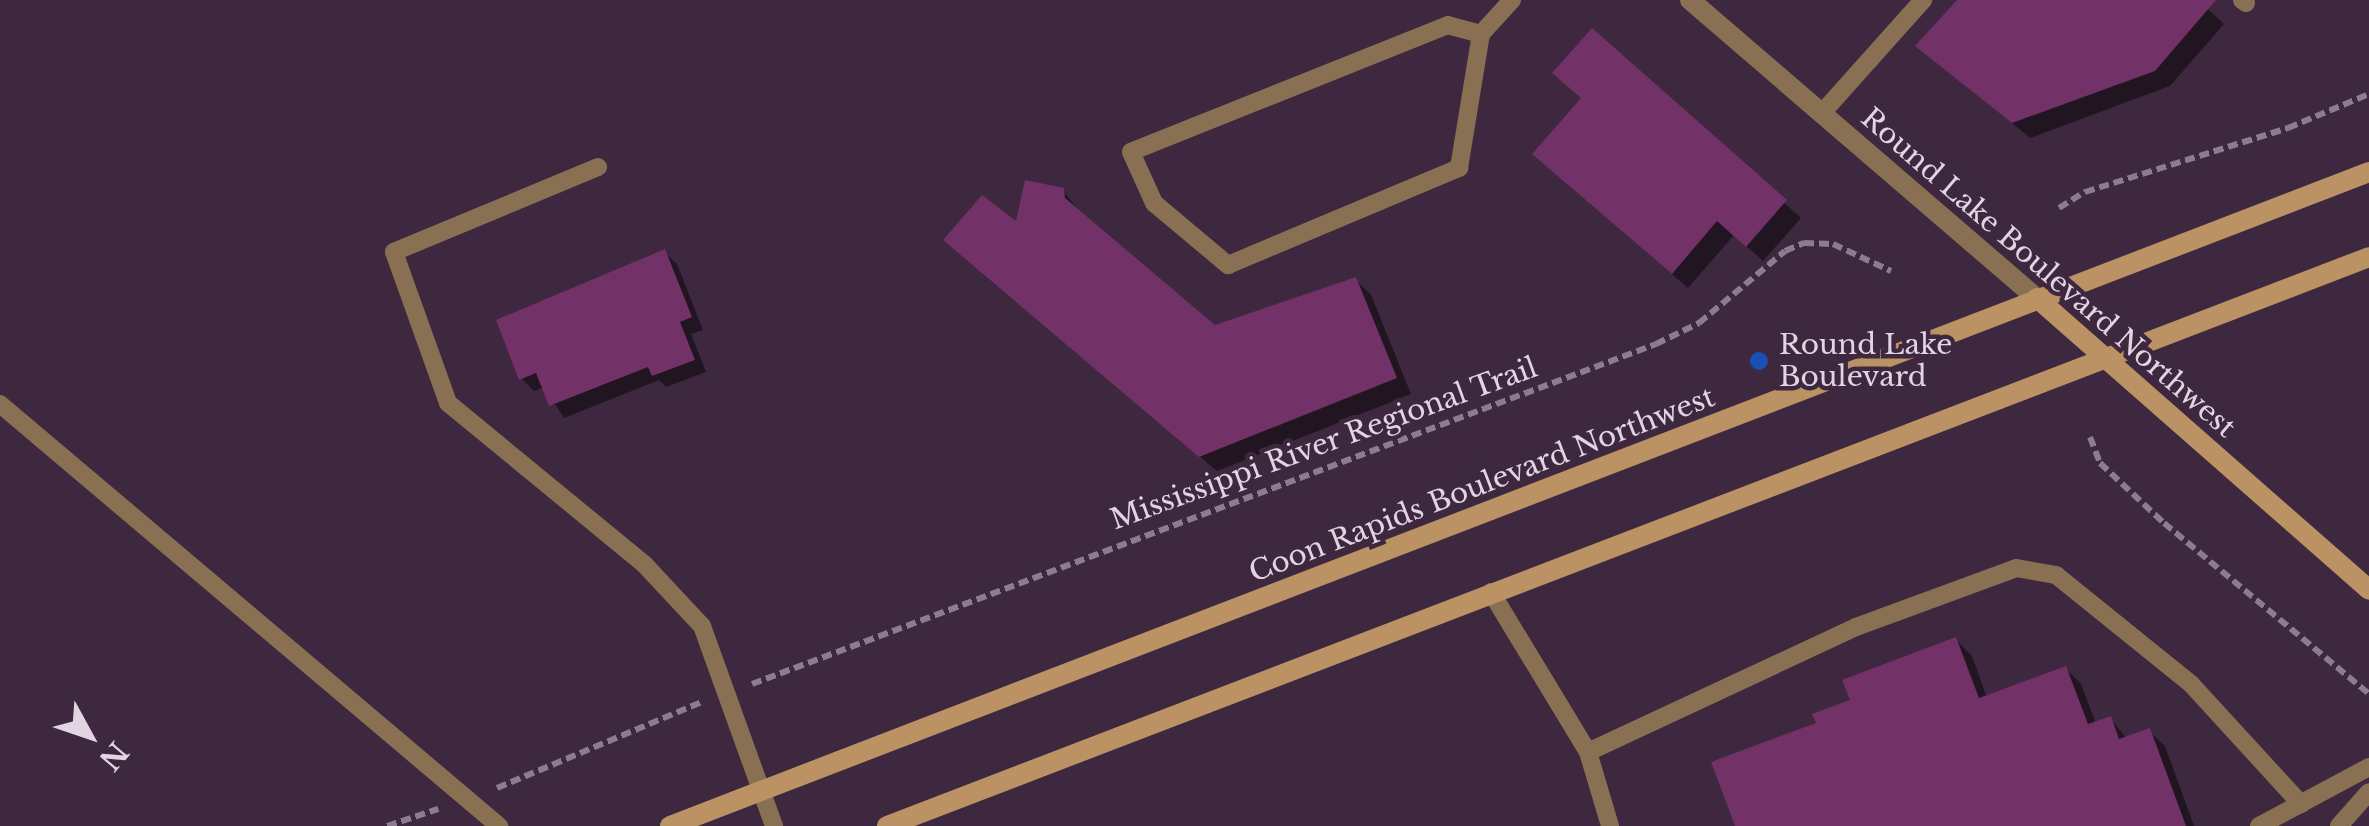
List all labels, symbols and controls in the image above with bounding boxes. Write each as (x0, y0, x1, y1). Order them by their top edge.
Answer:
street label: Round Lake Boulevard Northwest (1854, 101, 2242, 445)
place label: Round Lake Boulevard (1779, 328, 1952, 394)
marker: Round Lake Boulevard (1748, 350, 1770, 372)
street label: Mississippi River Regional Trail (1105, 351, 1543, 537)
street label: Coon Rapids Boulevard Northwest (1244, 380, 1720, 590)
north arrow (40, 686, 140, 786)
text: N (92, 734, 135, 777)

